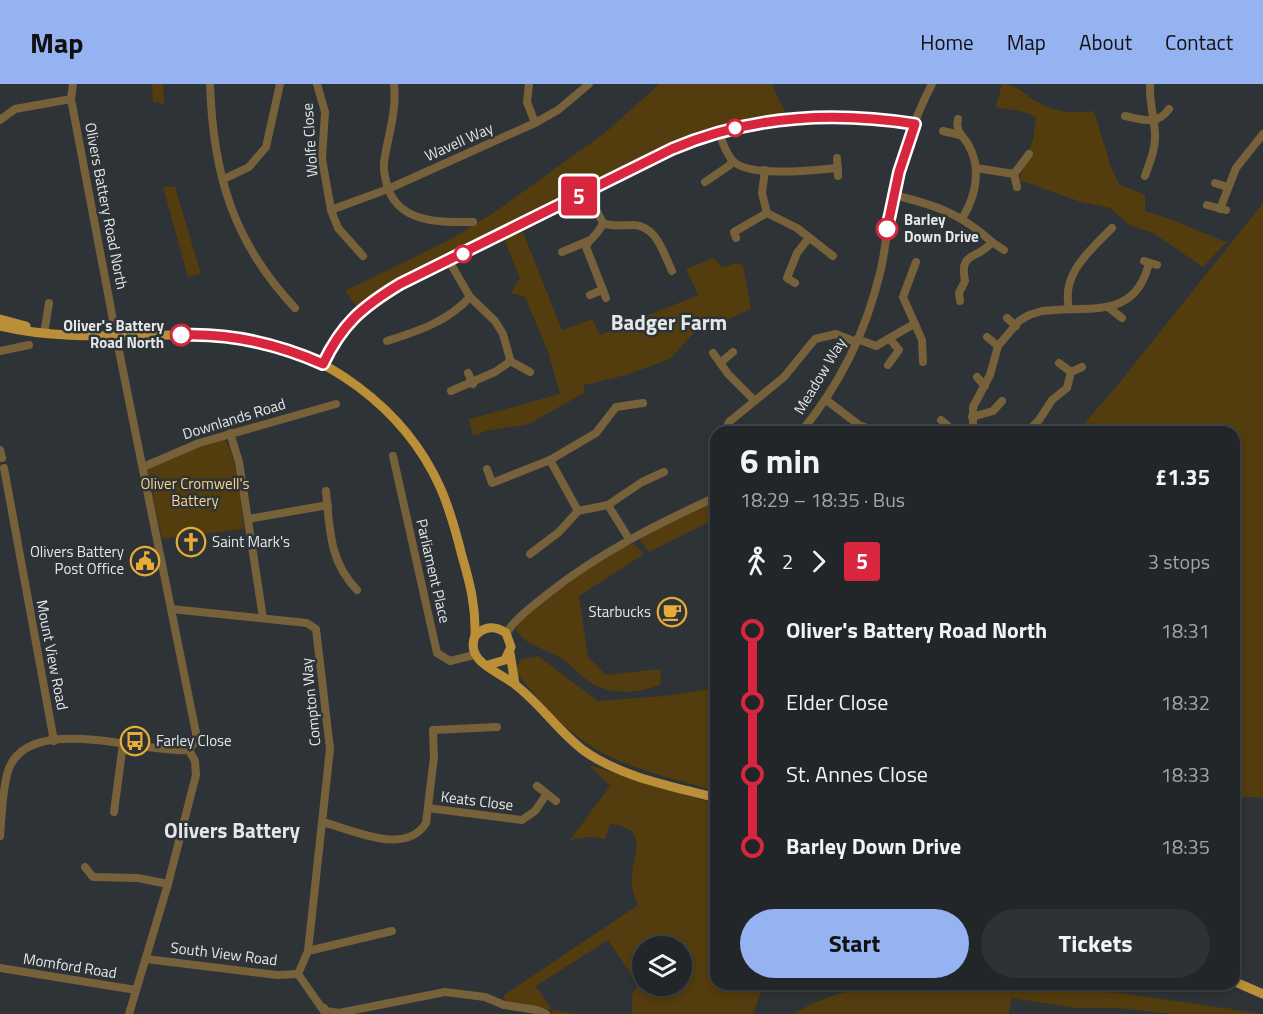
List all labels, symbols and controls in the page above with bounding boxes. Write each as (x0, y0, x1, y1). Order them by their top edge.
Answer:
text: Map (30, 21, 84, 64)
text: Home (920, 26, 974, 58)
text: Map (1007, 26, 1046, 58)
text: About (1079, 26, 1132, 58)
text: Contact (1165, 26, 1233, 58)
street label: Wolfe Close (295, 102, 324, 178)
street label: Wavell Way (421, 116, 497, 167)
unlabelled marker (726, 119, 744, 137)
street label: Olivers Battery Road North (79, 120, 134, 291)
line badge: 5 (560, 176, 598, 216)
text: 5 (573, 180, 585, 212)
place label: Barley Down Drive (904, 208, 979, 248)
marker: Barley Down Drive (876, 218, 898, 240)
unlabelled marker (454, 245, 472, 263)
district label: Badger Farm (611, 306, 727, 338)
place label: Oliver's Battery Road North (63, 314, 164, 354)
marker: Oliver's Battery Road North (170, 324, 192, 346)
street label: Meadow Way (788, 333, 852, 418)
street label: Downlands Road (179, 392, 288, 445)
text: 6 min (740, 436, 820, 486)
text: £1.35 (1155, 460, 1210, 494)
park label: Oliver Cromwell's Battery (140, 472, 250, 512)
text: 18:29 – 18:35 · Bus (740, 484, 905, 515)
street label: Parliament Place (410, 516, 457, 625)
church icon: Saint Mark's (175, 526, 207, 558)
place label: Saint Mark's (212, 530, 290, 553)
place label: Olivers Battery Post Office (30, 540, 124, 580)
public building icon: Olivers Battery Post Office (129, 545, 161, 577)
icon: walk (740, 545, 773, 578)
icon: forward (802, 545, 835, 578)
text: 5 (856, 545, 868, 577)
text: 2 (782, 546, 793, 577)
text: 3 stops (1148, 546, 1210, 577)
cafe icon: Starbucks (656, 596, 688, 628)
street label: Mount View Road (31, 598, 74, 712)
place label: Starbucks (588, 600, 651, 623)
text: Oliver's Battery Road North (786, 613, 1047, 647)
text: 18:31 (1161, 615, 1210, 646)
street label: Compton Way (294, 657, 327, 747)
text: Elder Close (786, 685, 888, 719)
text: 18:32 (1161, 687, 1210, 718)
bus stop icon: Farley Close (119, 725, 151, 757)
place label: Farley Close (156, 729, 232, 752)
text: St. Annes Close (786, 757, 928, 791)
text: 18:33 (1161, 759, 1210, 790)
street label: Keats Close (439, 785, 515, 816)
district label: Olivers Battery (164, 814, 300, 846)
text: Barley Down Drive (786, 829, 961, 863)
text: 18:35 (1161, 831, 1210, 862)
button: Start (740, 909, 969, 978)
button: Tickets (981, 909, 1210, 978)
street label: South View Road (169, 936, 279, 971)
map controls (632, 936, 692, 996)
button: layers (632, 936, 692, 996)
street label: Momford Road (22, 947, 119, 984)

